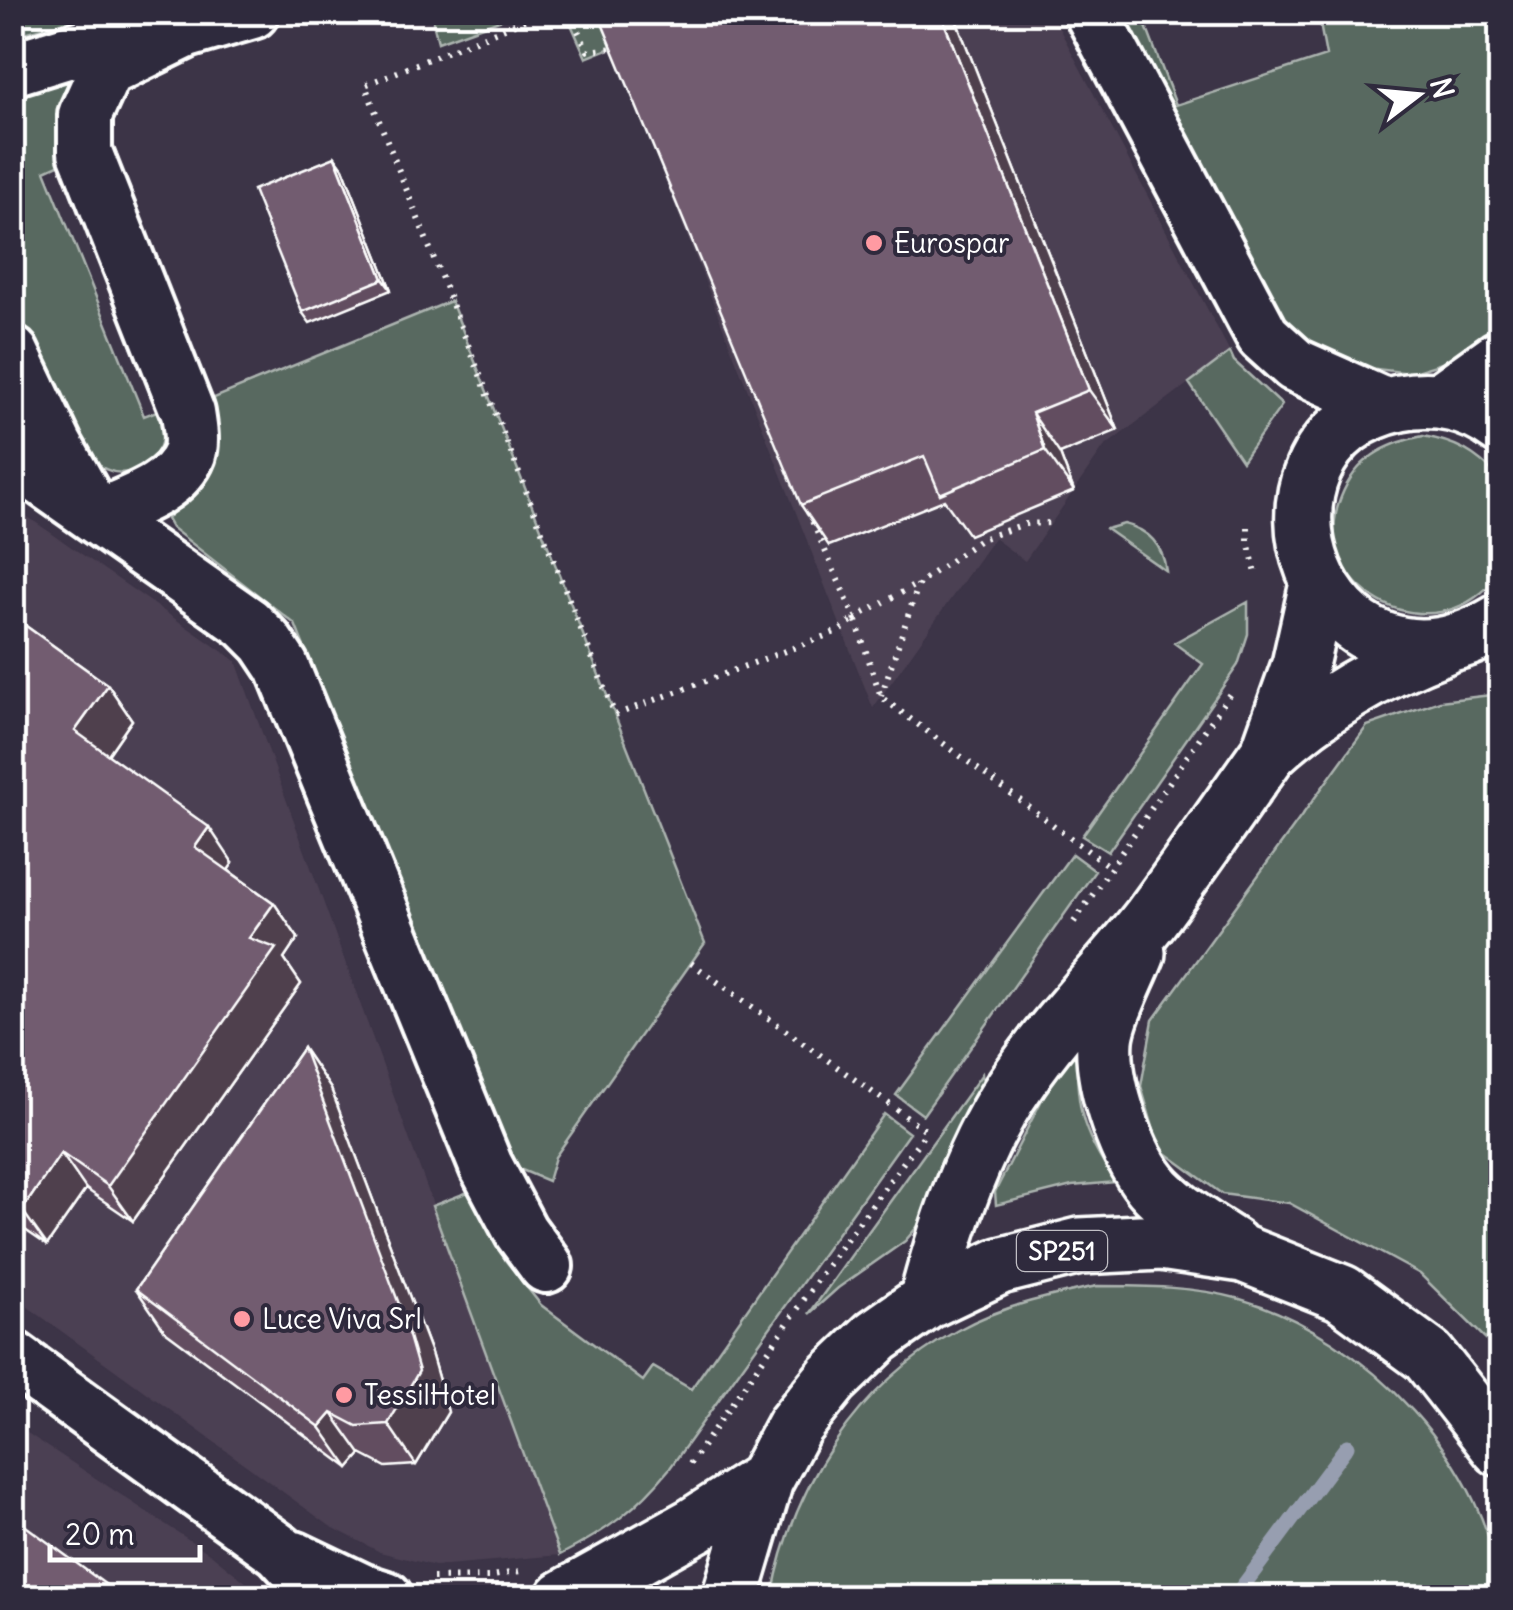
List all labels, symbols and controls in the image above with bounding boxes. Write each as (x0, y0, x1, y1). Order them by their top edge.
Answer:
north arrow (1368, 45, 1468, 145)
text: N (1422, 74, 1462, 102)
place label: Eurospar (894, 225, 1009, 261)
marker: Eurospar (863, 232, 885, 254)
road number: SP251 (1017, 1231, 1107, 1271)
place label: Luce Viva Srl (262, 1301, 422, 1337)
marker: Luce Viva Srl (231, 1308, 253, 1330)
place label: TessilHotel (364, 1377, 496, 1413)
marker: TessilHotel (333, 1384, 355, 1406)
scale bar (50, 1500, 200, 1562)
text: 20 m (65, 1515, 135, 1553)

